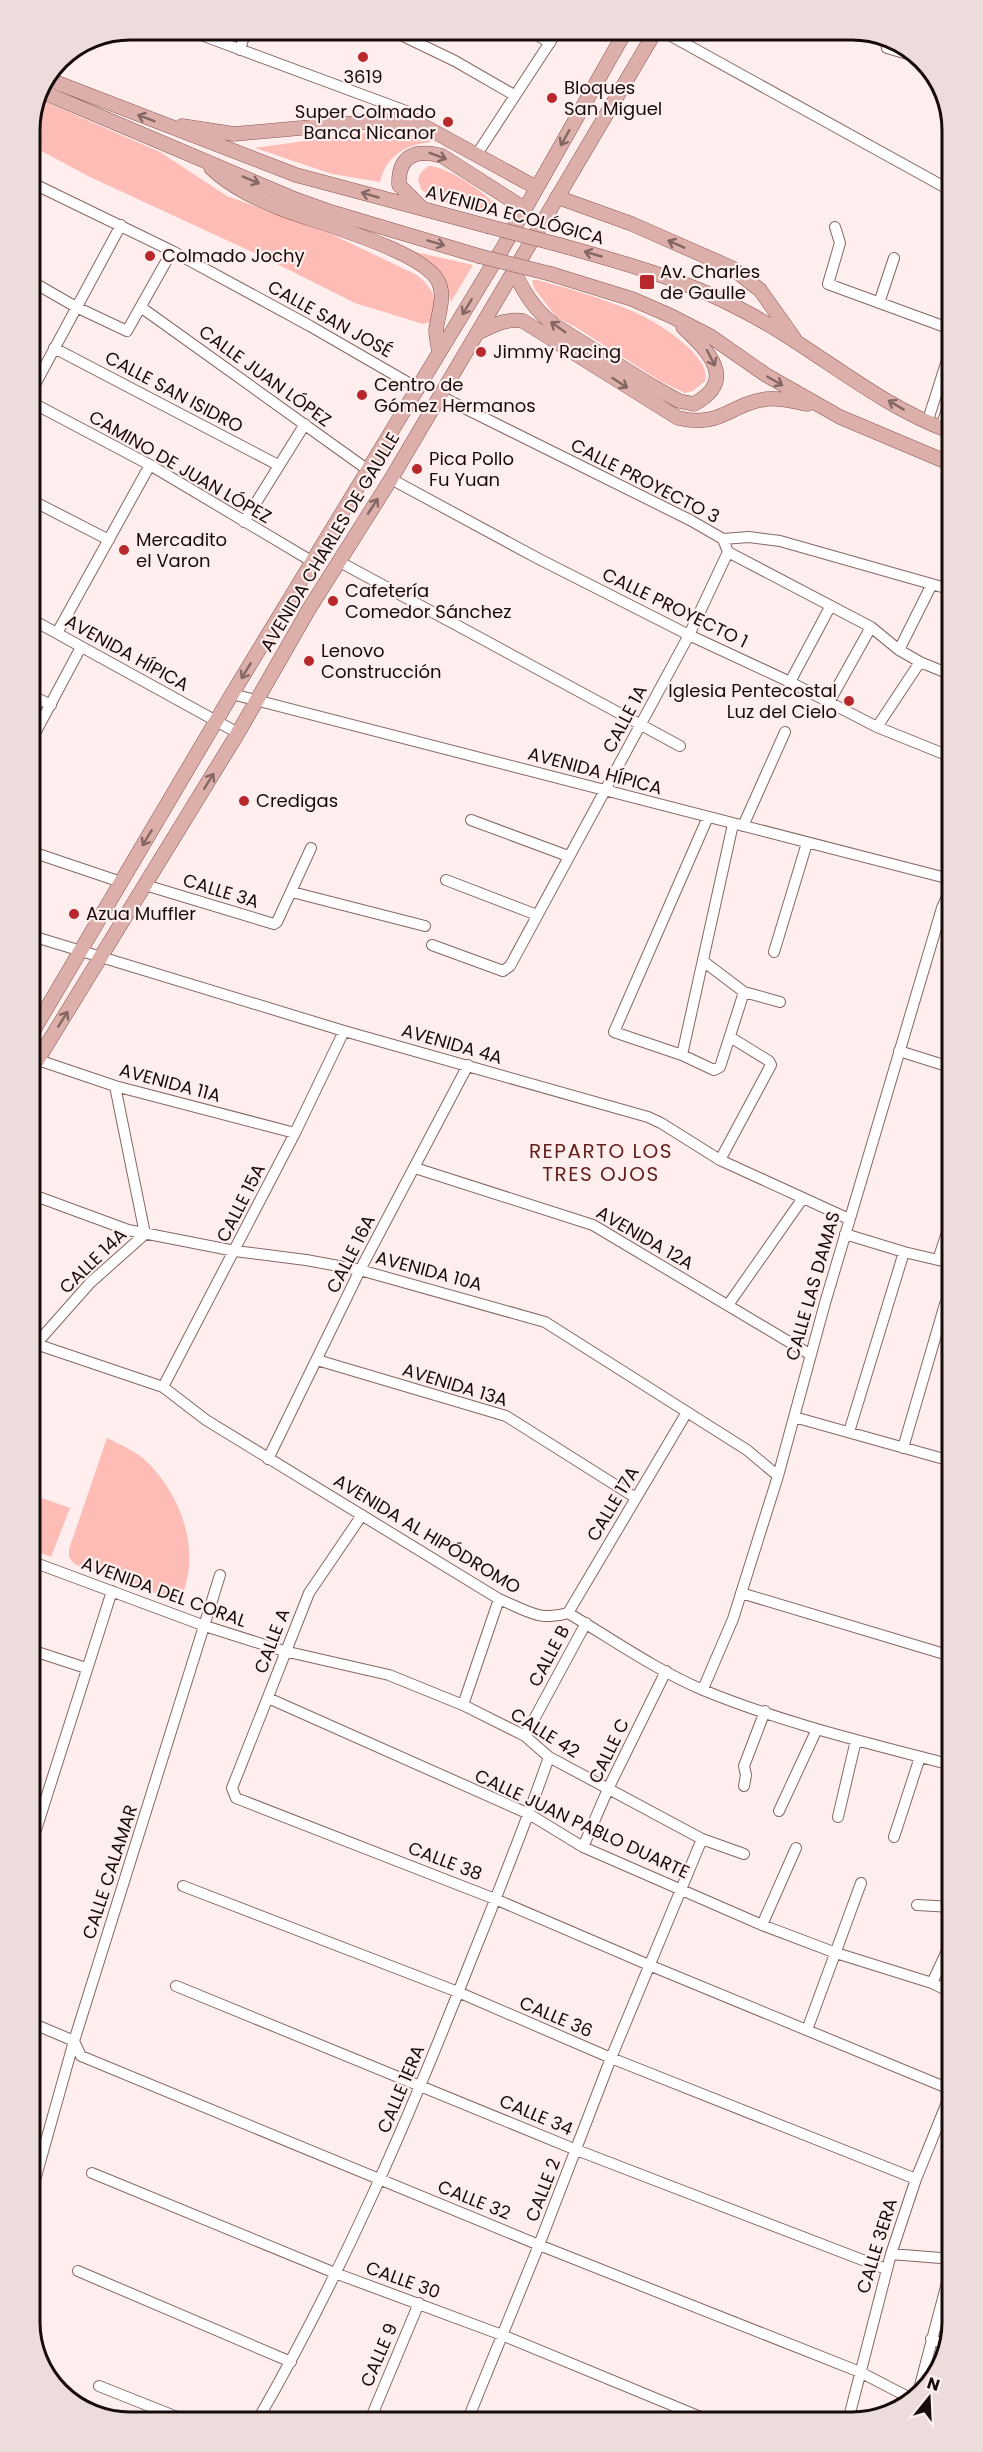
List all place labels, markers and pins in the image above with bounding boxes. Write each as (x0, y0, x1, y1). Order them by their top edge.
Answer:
marker: 3619 (356, 50, 370, 64)
place label: 3619 (343, 64, 383, 89)
place label: Bloques San Miguel (564, 75, 662, 121)
marker: Bloques San Miguel (545, 91, 559, 105)
place label: Super Colmado Banca Nicanor (295, 99, 436, 145)
marker: Super Colmado Banca Nicanor (441, 115, 455, 129)
place label: Colmado Jochy (162, 243, 305, 268)
marker: Colmado Jochy (143, 249, 157, 263)
place label: Av. Charles de Gaulle (660, 259, 760, 305)
marker: Av. Charles de Gaulle (638, 273, 656, 291)
place label: Jimmy Racing (493, 339, 621, 364)
marker: Jimmy Racing (474, 345, 488, 359)
place label: Centro de Gómez Hermanos (374, 372, 536, 418)
marker: Centro de Gómez Hermanos (355, 388, 369, 402)
place label: Pica Pollo Fu Yuan (429, 446, 514, 492)
marker: Pica Pollo Fu Yuan (410, 462, 424, 476)
place label: Mercadito el Varon (136, 527, 227, 573)
marker: Mercadito el Varon (117, 543, 131, 557)
place label: Cafetería Comedor Sánchez (345, 578, 511, 624)
marker: Cafetería Comedor Sánchez (326, 594, 340, 608)
place label: Lenovo Construcción (321, 638, 441, 684)
marker: Lenovo Construcción (302, 654, 316, 668)
place label: Iglesia Pentecostal Luz del Cielo (668, 678, 837, 724)
marker: Iglesia Pentecostal Luz del Cielo (842, 694, 856, 708)
place label: Credigas (256, 788, 338, 813)
marker: Credigas (237, 794, 251, 808)
place label: Azua Muffler (86, 901, 196, 926)
marker: Azua Muffler (67, 907, 81, 921)

